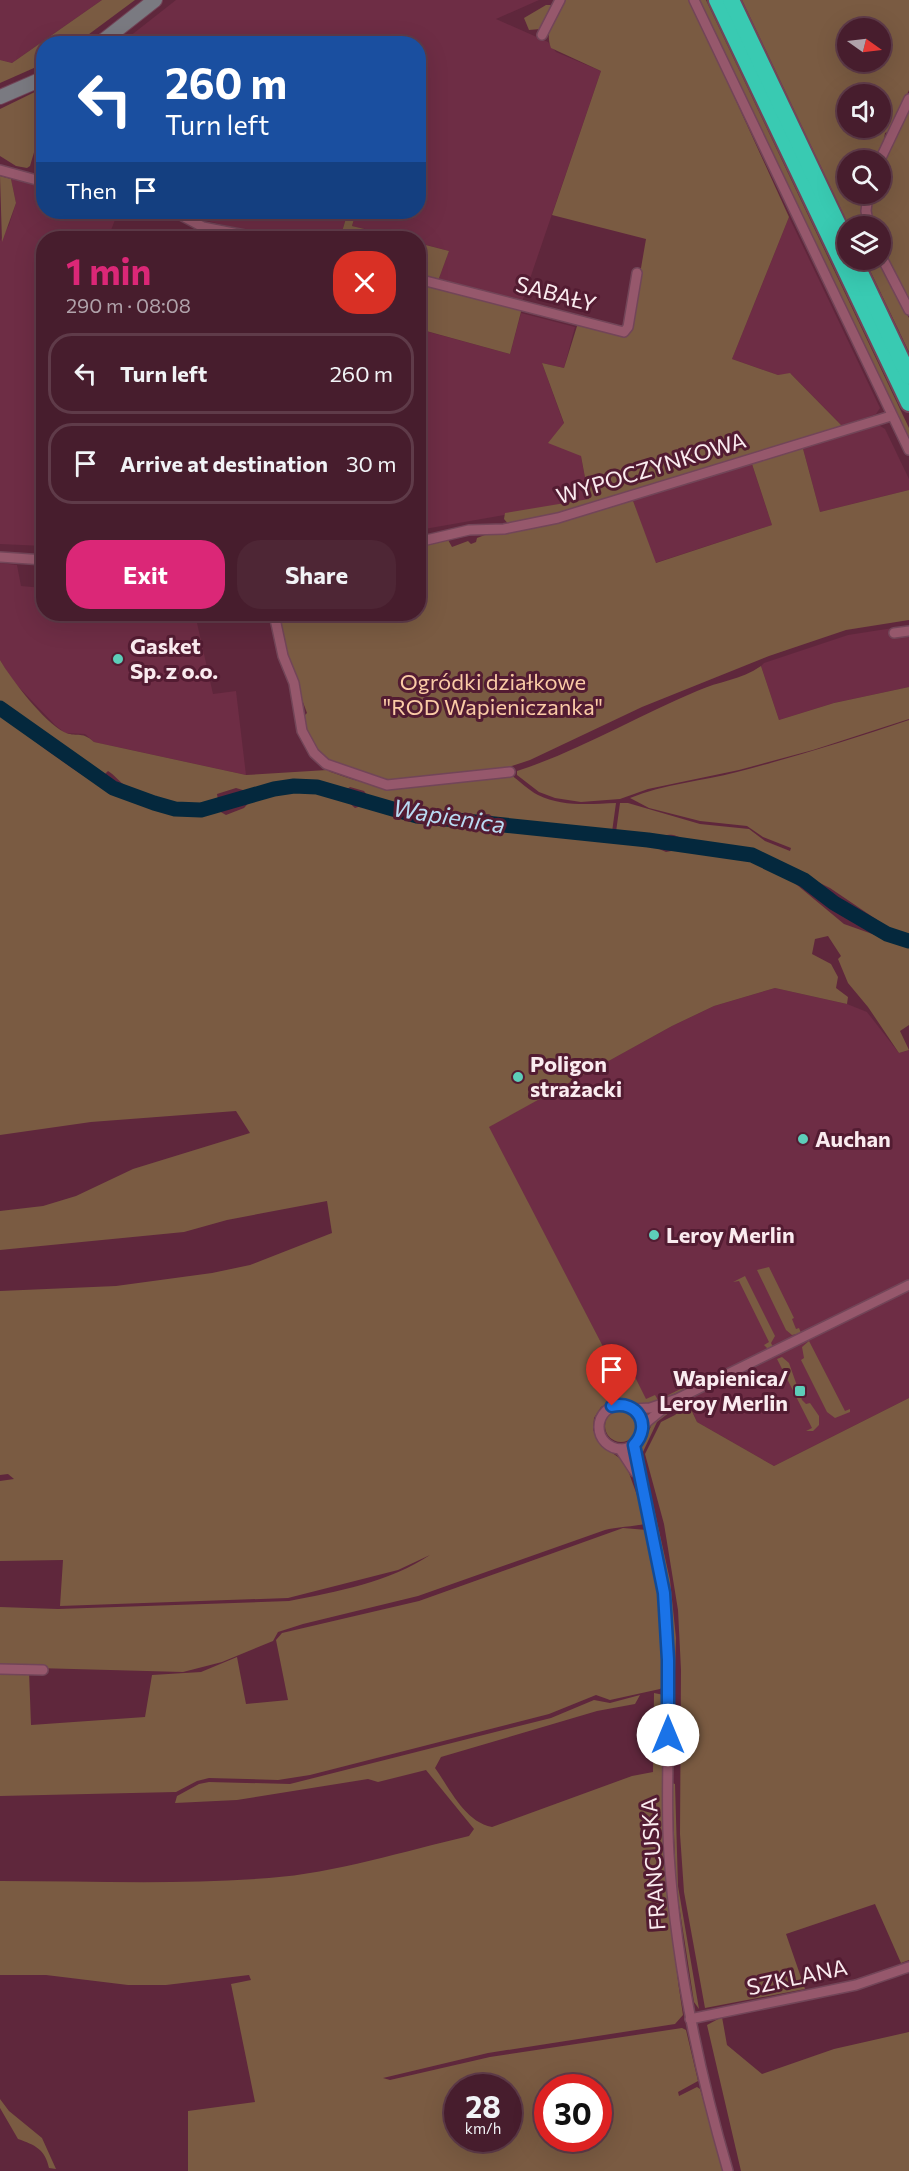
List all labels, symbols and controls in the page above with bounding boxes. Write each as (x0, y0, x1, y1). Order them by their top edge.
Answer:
north arrow (837, 18, 891, 72)
map controls (837, 18, 891, 270)
text: 260 m (165, 56, 287, 108)
icon: left (66, 60, 144, 138)
button: sound (837, 84, 891, 138)
text: Turn left (165, 108, 269, 141)
button: search (837, 150, 891, 204)
icon: arrive (129, 174, 162, 207)
text: Then (66, 177, 117, 204)
button: layers (837, 216, 891, 270)
text: 1 min (66, 248, 151, 292)
button: close (333, 251, 396, 314)
street label: SABAŁY (513, 270, 599, 317)
text: 290 m · 08:08 (66, 293, 191, 317)
icon: left (69, 357, 102, 390)
text: Turn left (120, 360, 207, 387)
text: 260 m (330, 360, 393, 387)
street label: WYPOCZYNKOWA (553, 426, 749, 509)
icon: arrive (69, 447, 102, 480)
text: Arrive at destination (120, 450, 328, 477)
text: 30 m (346, 450, 396, 477)
button: Exit (66, 540, 225, 609)
button: Share (237, 540, 396, 609)
place label: Gasket Sp. z o.o. (130, 632, 218, 684)
marker: Gasket Sp. z o.o. (111, 652, 125, 666)
park label: Ogródki działkowe "ROD Wapieniczanka" (383, 668, 603, 720)
water label: Wapienica (391, 792, 507, 839)
place label: Poligon strażacki (530, 1050, 622, 1102)
marker: Poligon strażacki (511, 1070, 525, 1084)
place label: Auchan (815, 1125, 891, 1152)
marker: Auchan (796, 1132, 810, 1146)
place label: Leroy Merlin (666, 1221, 795, 1248)
marker: Leroy Merlin (647, 1228, 661, 1242)
pin (586, 1344, 637, 1406)
icon: arrive (595, 1353, 628, 1386)
place label: Wapienica/ Leroy Merlin (659, 1364, 788, 1416)
marker: Wapienica/ Leroy Merlin (793, 1384, 807, 1398)
position arrow (636, 1703, 700, 1767)
street label: FRANCUSKA (634, 1797, 671, 1931)
street label: SZKLANA (744, 1953, 850, 2000)
speed limit sign: 30 (534, 2074, 612, 2152)
text: 28 (465, 2087, 501, 2124)
text: km/h (465, 2119, 501, 2137)

